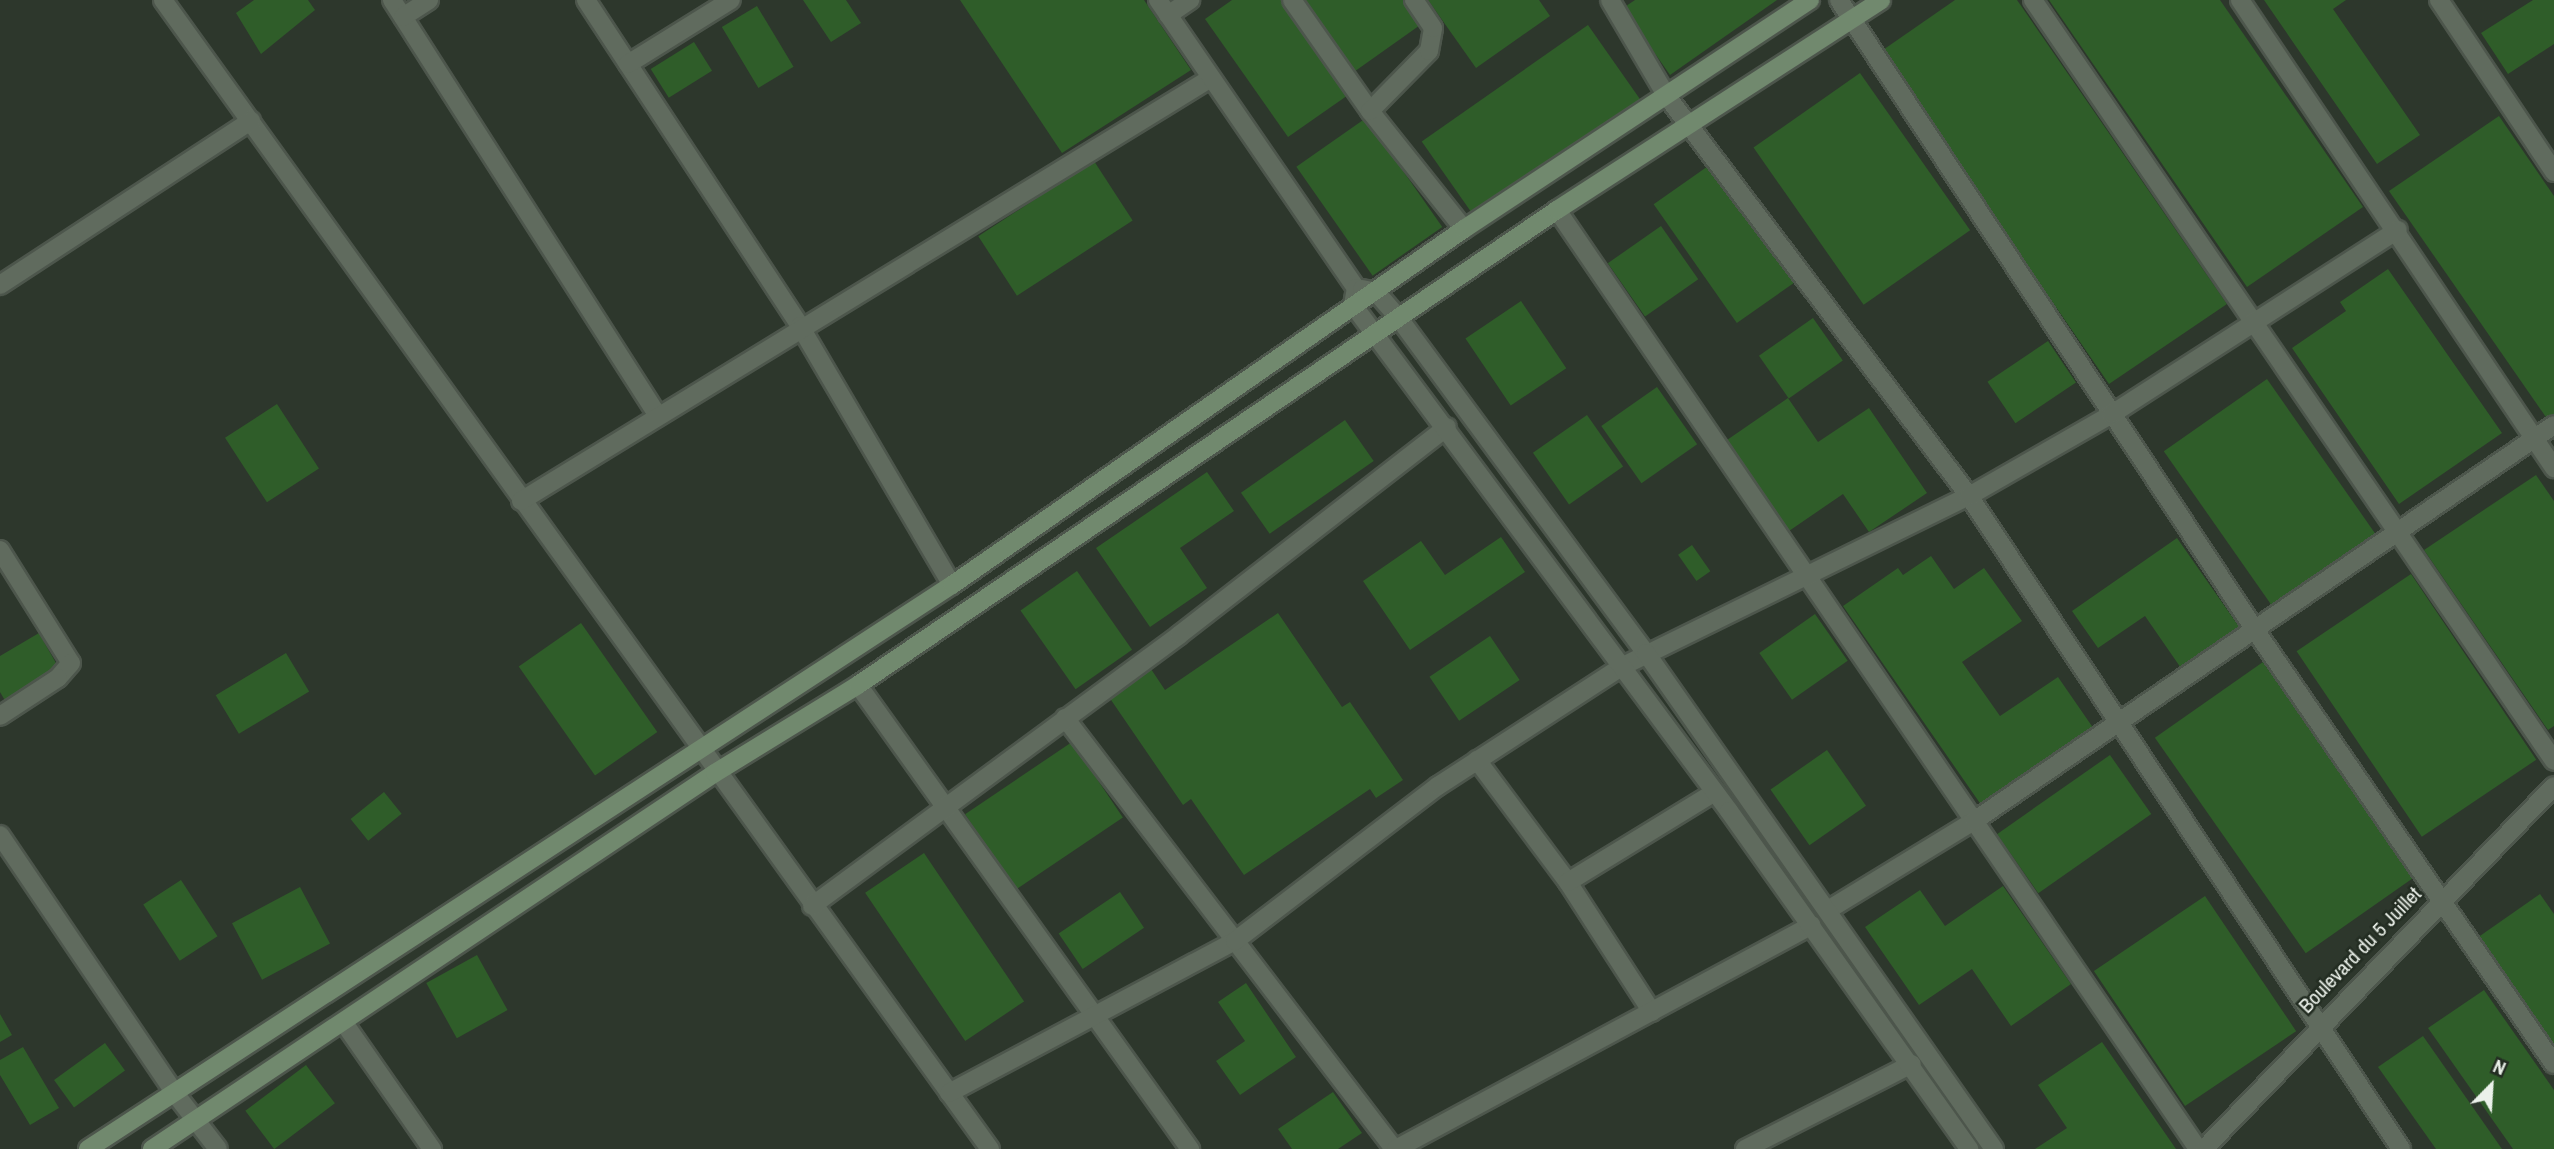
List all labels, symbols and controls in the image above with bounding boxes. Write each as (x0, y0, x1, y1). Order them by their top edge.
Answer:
street label: Boulevard du 5 Juillet (2293, 882, 2427, 1018)
north arrow (2456, 1051, 2526, 1121)
text: N (2489, 1053, 2510, 1081)

